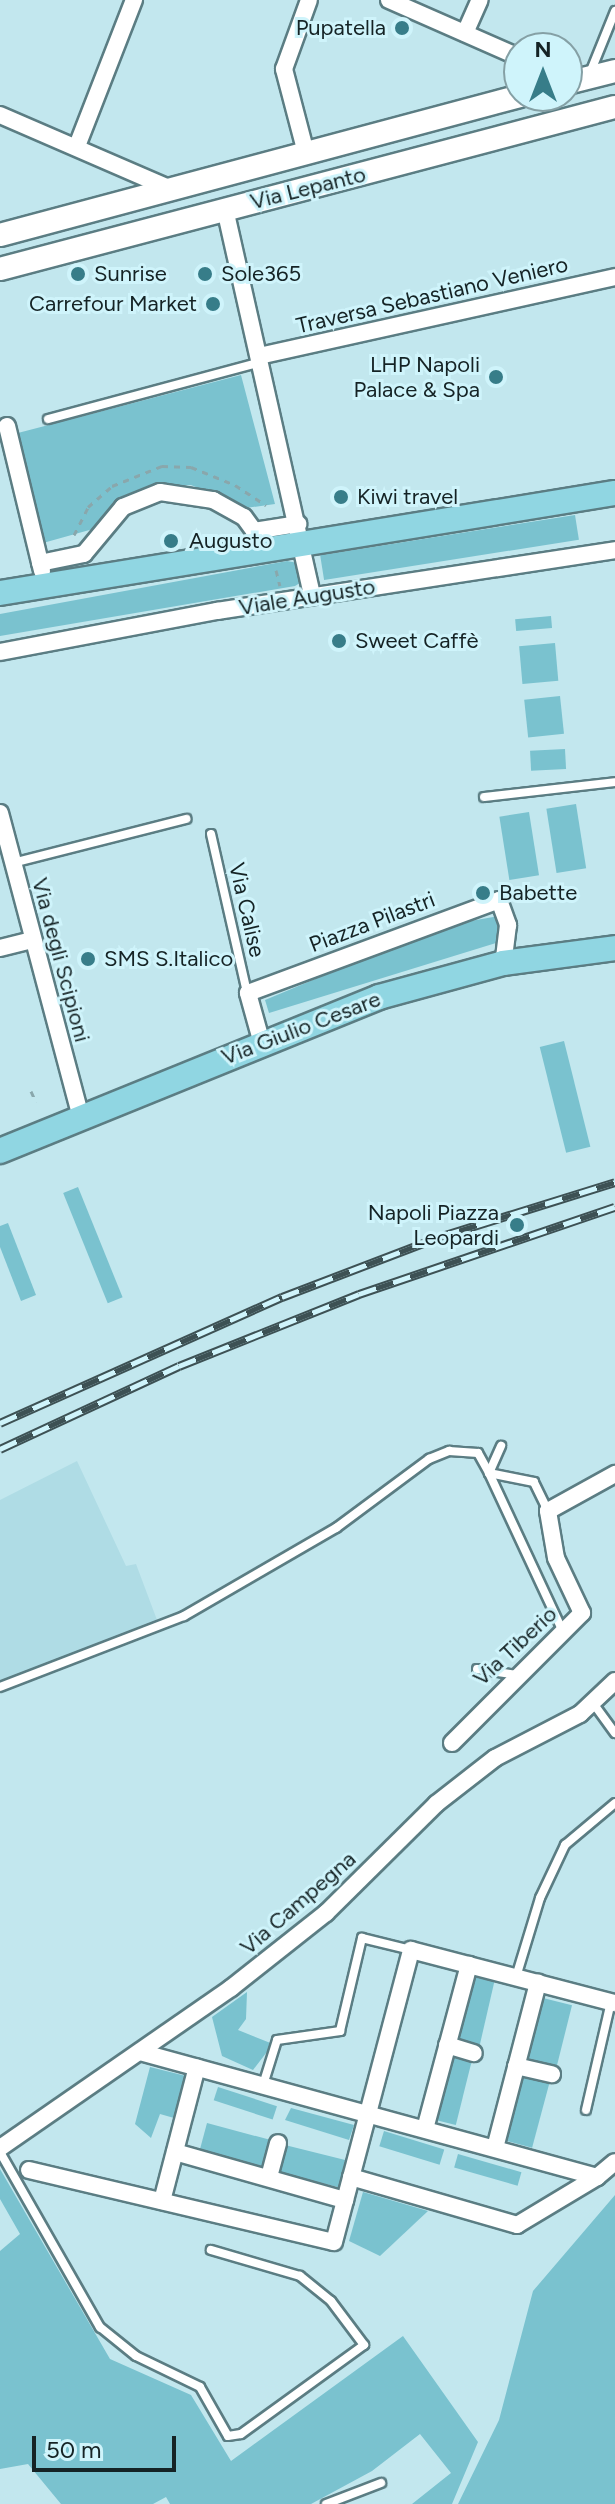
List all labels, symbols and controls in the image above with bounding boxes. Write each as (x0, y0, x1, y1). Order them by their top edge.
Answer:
place label: Pupatella (296, 15, 386, 41)
marker: Pupatella (393, 19, 411, 37)
north arrow (503, 32, 583, 112)
text: N (534, 36, 552, 63)
street label: Via Lepanto (248, 161, 368, 215)
street label: Traversa Sebastiano Veniero (294, 251, 570, 339)
place label: Sunrise (94, 261, 167, 287)
place label: Sole365 (221, 261, 301, 287)
marker: Sunrise (69, 265, 87, 283)
marker: Sole365 (196, 265, 214, 283)
place label: Carrefour Market (29, 291, 197, 317)
marker: Carrefour Market (204, 295, 222, 313)
place label: LHP Napoli Palace & Spa (354, 351, 480, 402)
marker: LHP Napoli Palace & Spa (487, 368, 505, 386)
place label: Kiwi travel (357, 484, 458, 510)
marker: Kiwi travel (332, 488, 350, 506)
place label: Augusto (189, 528, 273, 554)
marker: Augusto (160, 530, 182, 552)
street label: Viale Augusto (237, 573, 377, 621)
place label: Sweet Caffè (355, 628, 479, 654)
marker: Sweet Caffè (330, 632, 348, 650)
street label: Via Calise (223, 860, 271, 960)
street label: Via degli Scipioni (26, 875, 96, 1045)
place label: Babette (499, 880, 577, 906)
marker: Babette (474, 884, 492, 902)
street label: Piazza Pilastri (305, 886, 439, 958)
place label: SMS S.Italico (104, 946, 233, 972)
marker: SMS S.Italico (79, 950, 97, 968)
street label: Via Giulio Cesare (218, 986, 384, 1070)
place label: Napoli Piazza Leopardi (368, 1199, 499, 1250)
marker: Napoli Piazza Leopardi (506, 1214, 528, 1236)
street label: Via Tiberio (468, 1601, 562, 1691)
street label: Via Campegna (235, 1846, 361, 1960)
scale bar (36, 2420, 180, 2470)
text: 50 m (46, 2435, 102, 2464)

